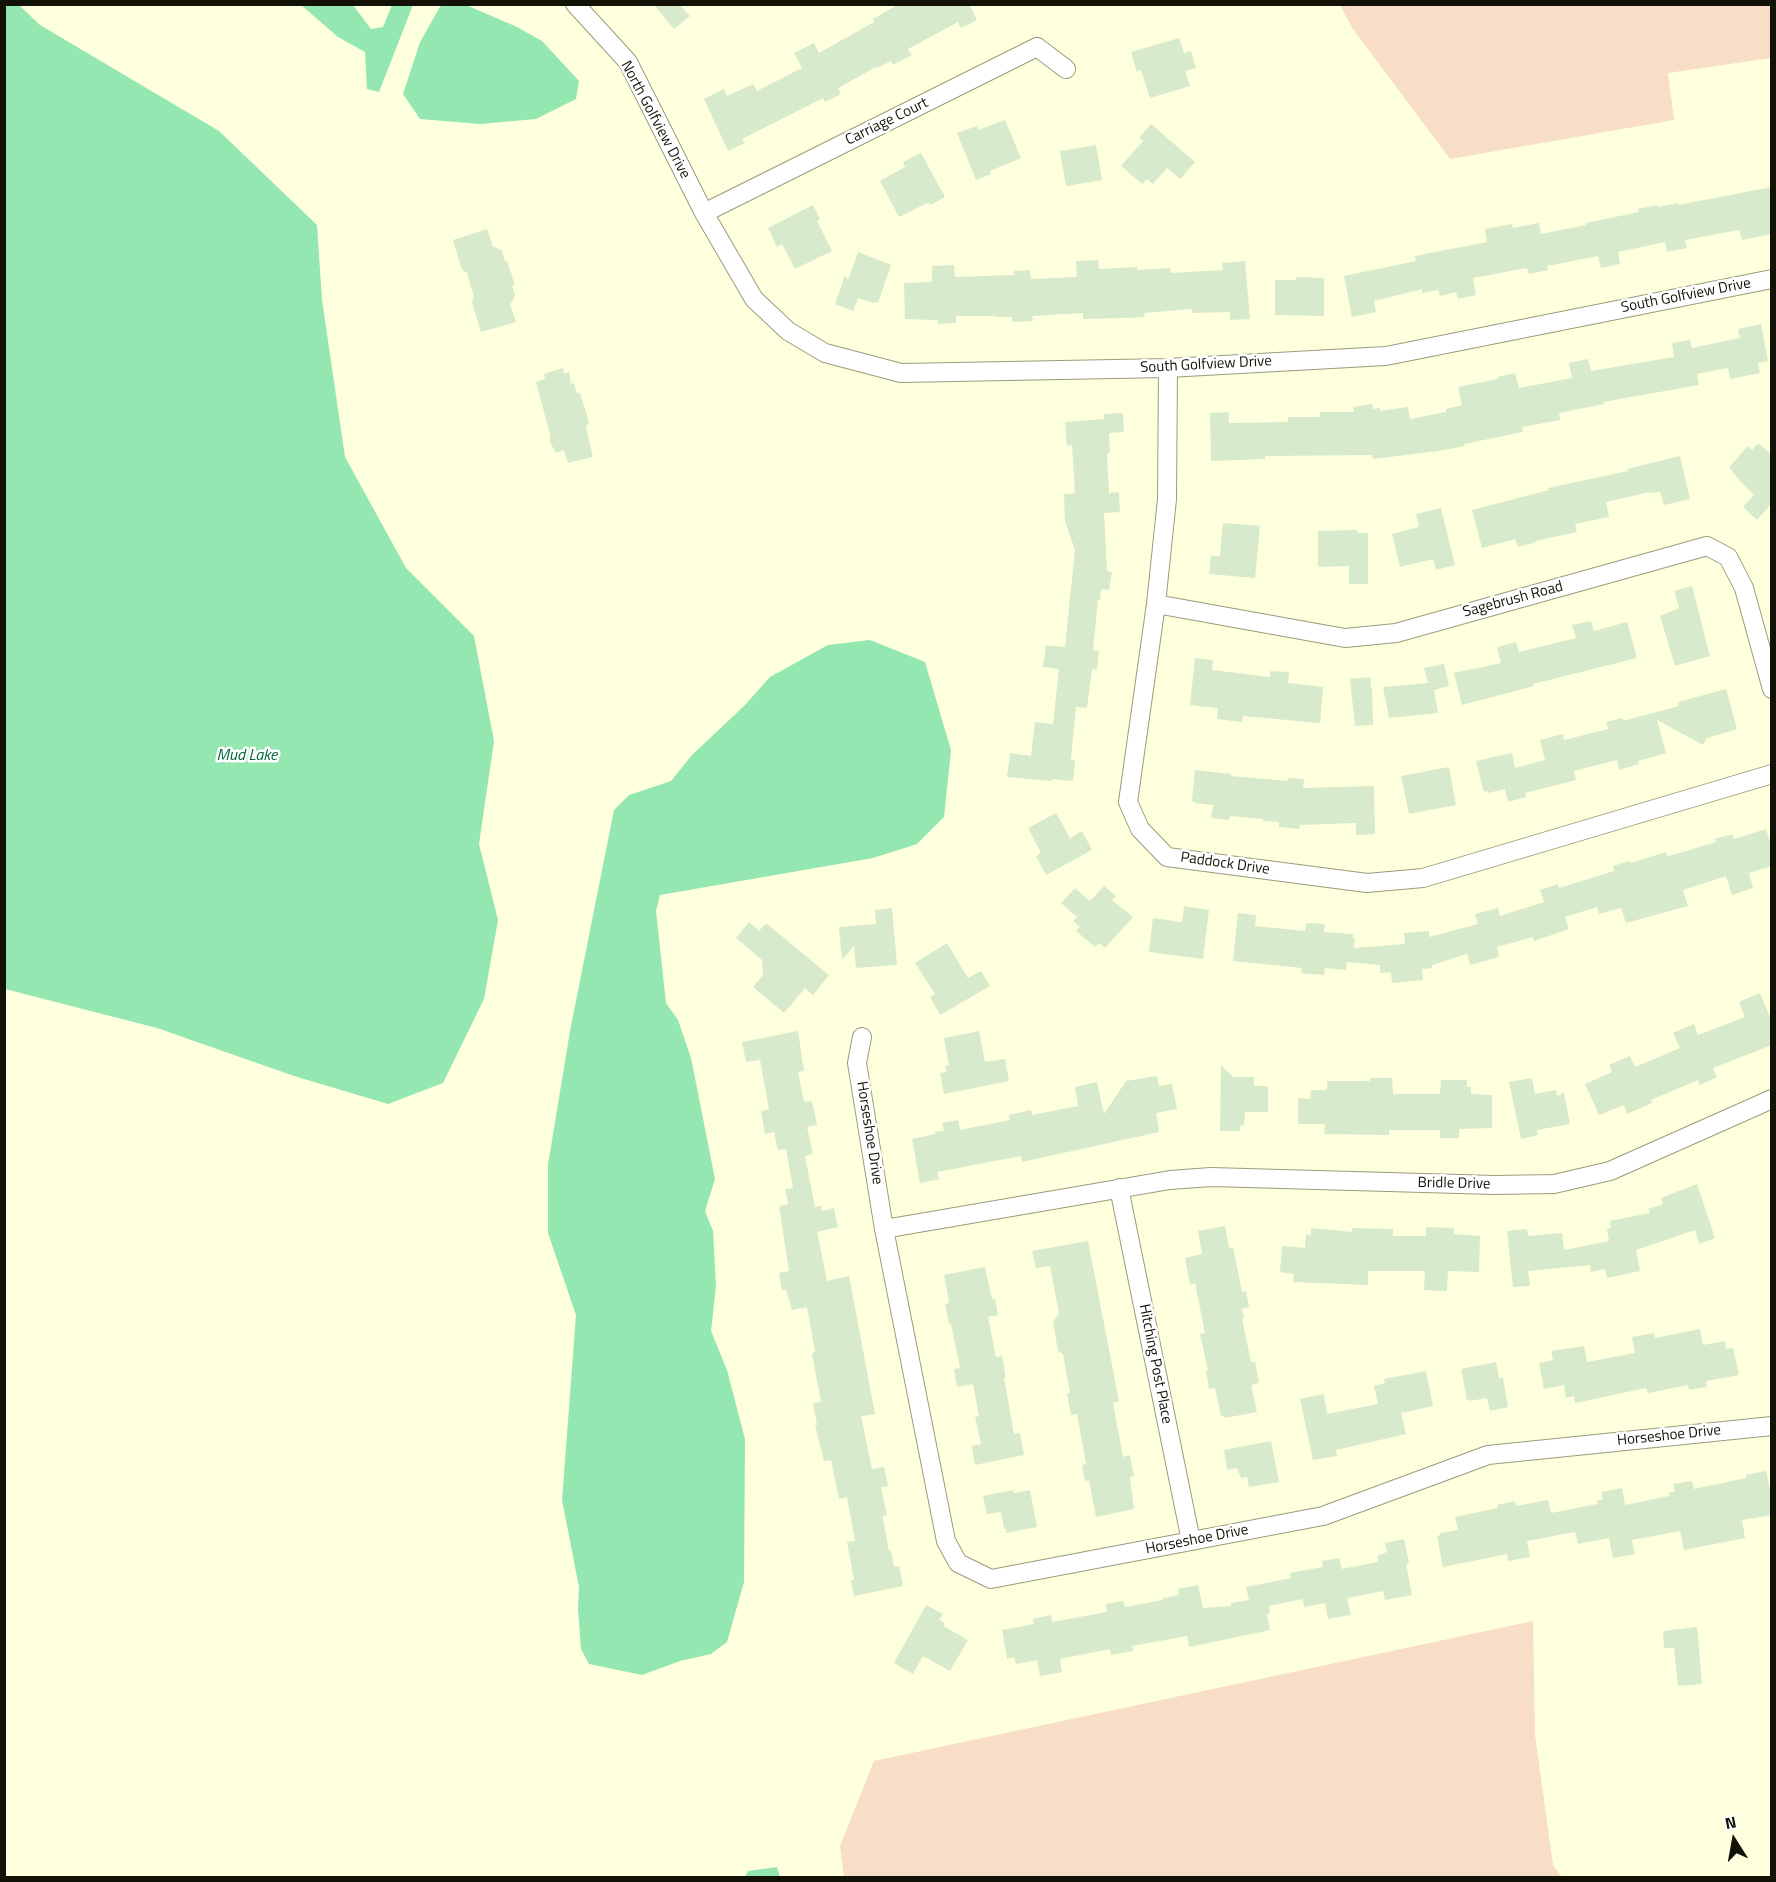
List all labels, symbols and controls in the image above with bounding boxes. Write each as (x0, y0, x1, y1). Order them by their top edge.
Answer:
street label: North Golfview Drive (616, 58, 694, 182)
street label: Carriage Court (843, 94, 931, 150)
street label: South Golfview Drive (1620, 275, 1752, 317)
street label: South Golfview Drive (1140, 353, 1272, 377)
street label: Sagebrush Road (1461, 578, 1565, 622)
water label: Mud Lake (216, 746, 278, 766)
street label: Paddock Drive (1179, 849, 1271, 879)
street label: Horseshoe Drive (852, 1080, 886, 1186)
street label: Bridle Drive (1417, 1174, 1491, 1194)
street label: Hitching Post Place (1135, 1302, 1175, 1426)
street label: Horseshoe Drive (1616, 1422, 1722, 1450)
street label: Horseshoe Drive (1144, 1521, 1250, 1559)
text: N (1723, 1809, 1738, 1835)
north arrow (1704, 1810, 1764, 1870)

